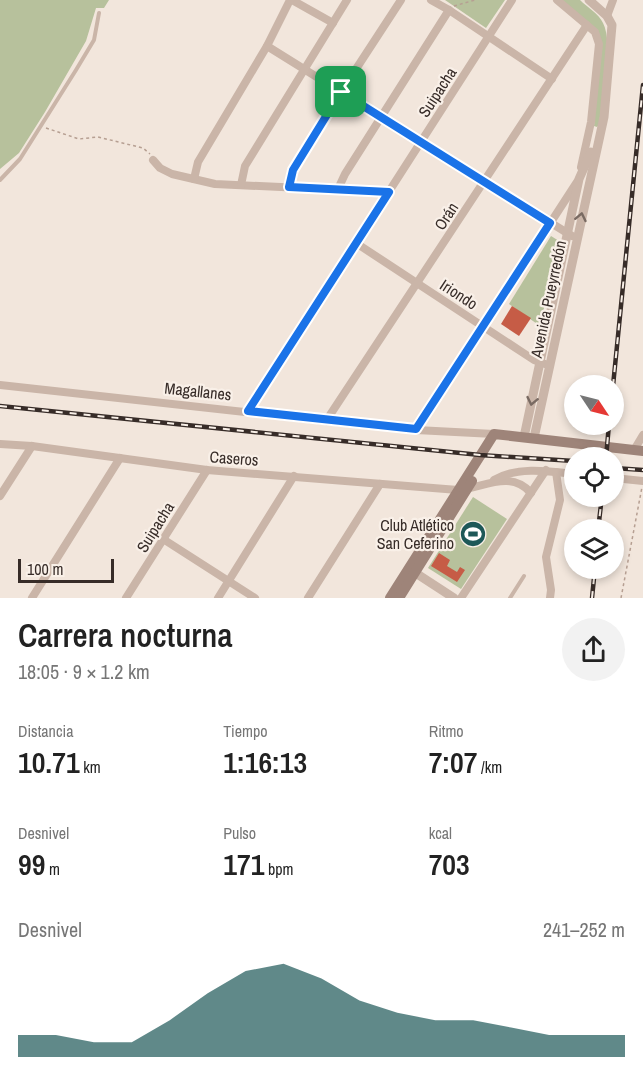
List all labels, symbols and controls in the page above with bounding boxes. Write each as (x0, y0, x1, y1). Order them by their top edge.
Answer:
street label: Suipacha (413, 62, 462, 121)
pin (315, 66, 366, 117)
icon: arrive (324, 75, 357, 108)
street label: Orán (429, 198, 463, 234)
one-way arrow (574, 212, 587, 222)
street label: Avenida Pueyrredón (525, 238, 571, 361)
street label: Iriondo (436, 274, 482, 314)
north arrow (564, 375, 624, 435)
map controls (564, 375, 624, 579)
street label: Magallanes (163, 377, 233, 405)
one-way arrow (526, 396, 539, 406)
street label: Caseros (209, 445, 259, 471)
button: locate (564, 447, 624, 507)
street label: Suipacha (131, 497, 179, 556)
place label: Club Atlético San Ceferino (377, 514, 454, 554)
sports icon: Club Atlético San Ceferino (458, 519, 488, 549)
button: layers (564, 519, 624, 579)
scale bar (18, 556, 114, 584)
text: 100 m (27, 558, 63, 580)
text: Carrera nocturna (18, 613, 232, 657)
button: share (562, 618, 625, 681)
text: 18:05 · 9 × 1.2 km (18, 658, 150, 685)
text: Distancia (18, 720, 73, 742)
text: Tiempo (223, 720, 268, 742)
text: Ritmo (429, 720, 464, 742)
text: 10.71 (18, 742, 80, 782)
text: 1:16:13 (223, 742, 307, 782)
text: 7:07 (429, 742, 477, 782)
text: km (80, 756, 101, 778)
text: /km (477, 756, 502, 778)
text: Desnivel (18, 822, 69, 844)
text: Pulso (223, 822, 256, 844)
text: kcal (429, 822, 452, 844)
text: 99 (18, 844, 45, 884)
text: 171 (223, 844, 264, 884)
text: 703 (429, 844, 470, 884)
text: m (45, 858, 60, 880)
text: bpm (264, 858, 294, 880)
text: Desnivel (18, 916, 82, 943)
text: 241–252 m (543, 916, 625, 943)

